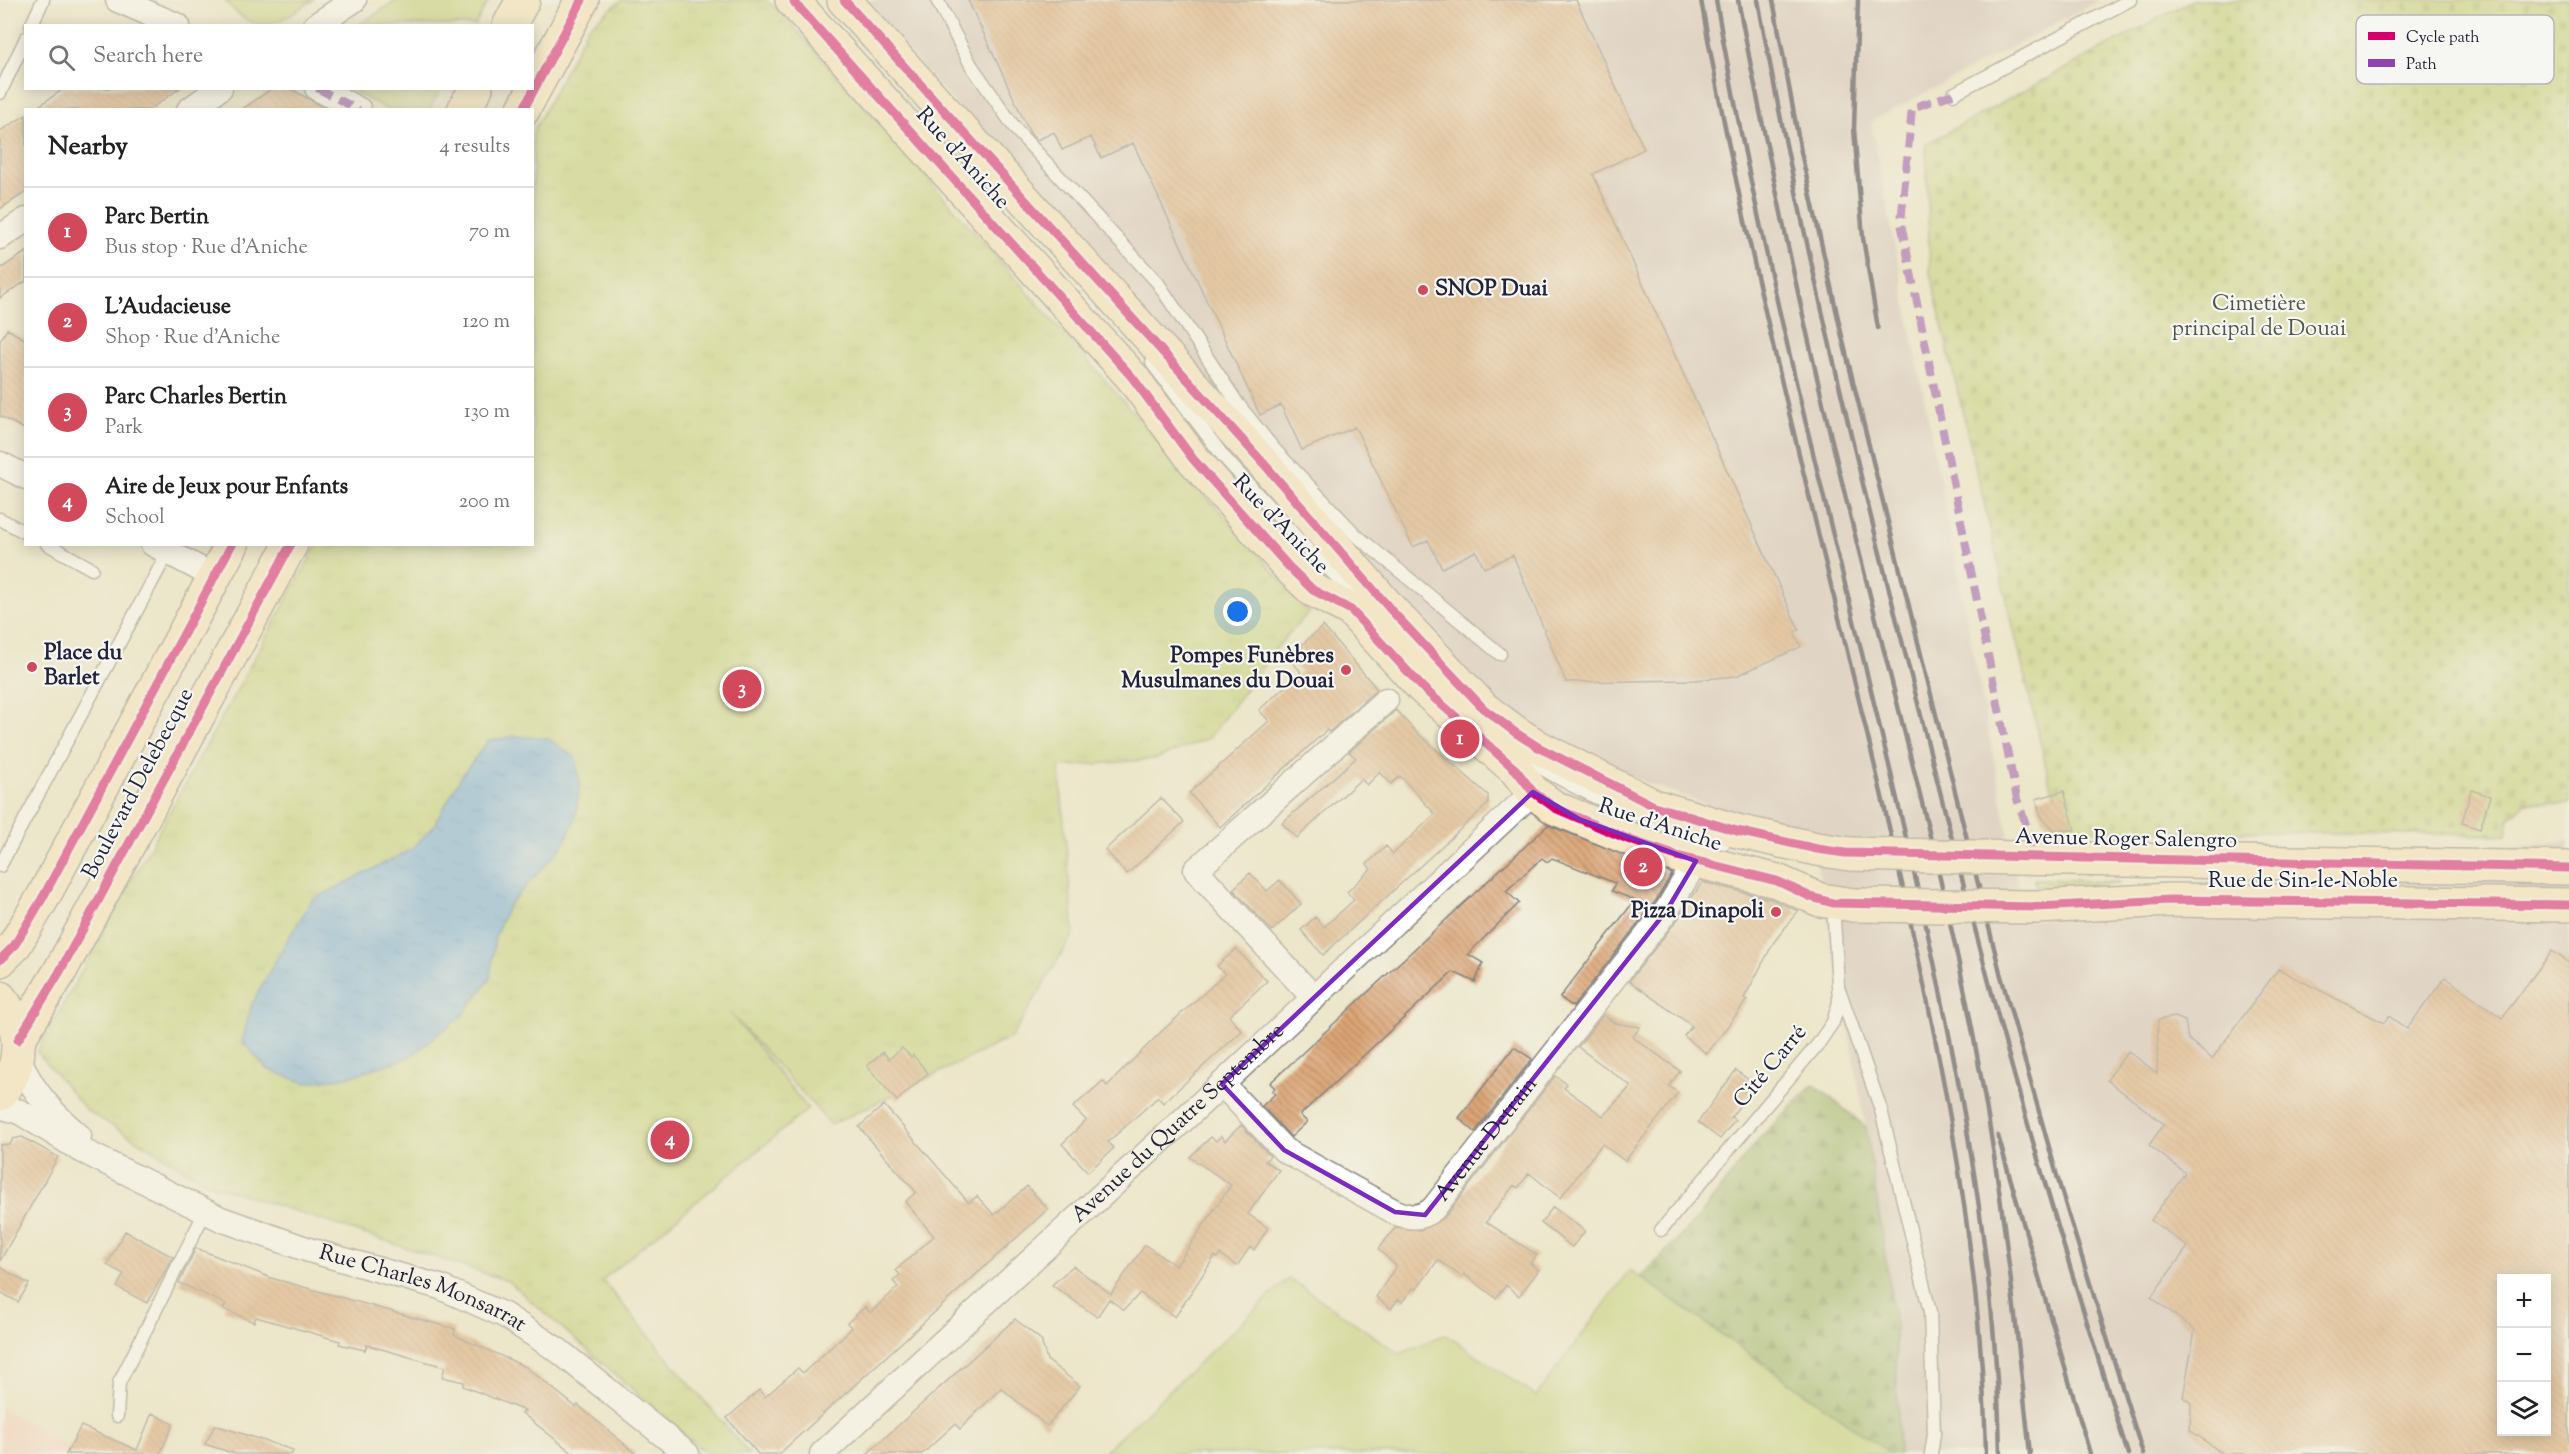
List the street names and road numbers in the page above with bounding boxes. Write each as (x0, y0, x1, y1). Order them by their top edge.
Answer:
street label: Rue d'Aniche (907, 101, 1017, 217)
street label: Rue d'Aniche (1224, 468, 1336, 582)
street label: Boulevard Delebecque (75, 683, 203, 885)
street label: Rue d'Aniche (1594, 791, 1726, 861)
street label: Avenue Roger Salengro (2015, 822, 2237, 858)
street label: Rue de Sin-le-Noble (2208, 866, 2398, 898)
street label: Avenue du Quatre Septembre (1065, 1016, 1293, 1231)
street label: Cité Carré (1727, 1018, 1815, 1116)
street label: Avenue Detrain (1428, 1070, 1546, 1209)
street label: Rue Charles Monsarrat (315, 1237, 533, 1341)

